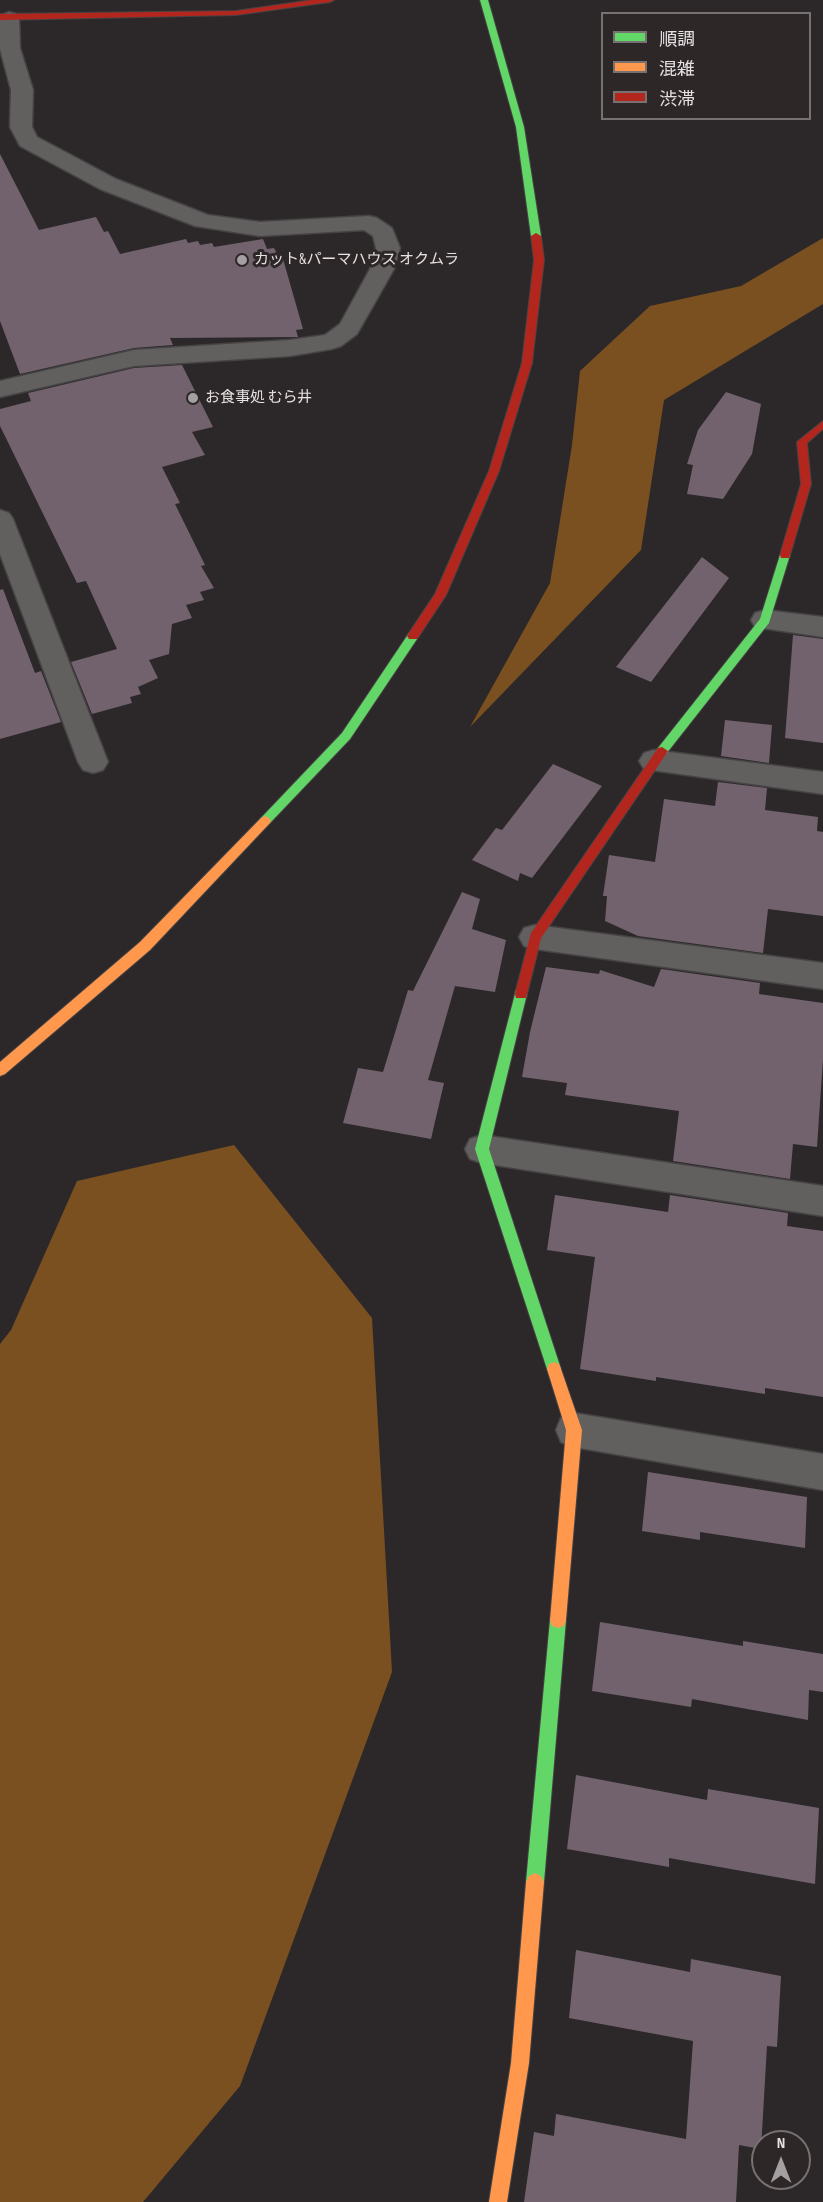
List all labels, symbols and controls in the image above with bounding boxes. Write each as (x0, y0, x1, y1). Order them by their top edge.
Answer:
legend (601, 12, 811, 120)
text: 順調 (659, 29, 695, 50)
text: 混雑 (659, 59, 695, 80)
text: 渋滞 (659, 89, 695, 110)
place label: カット&パーマハウス オクムラ (254, 251, 459, 269)
marker: カット&パーマハウス オクムラ (235, 253, 249, 267)
place label: お食事処 むら井 (205, 389, 312, 407)
marker: お食事処 むら井 (186, 391, 200, 405)
north arrow (751, 2130, 811, 2190)
text: N (777, 2134, 785, 2153)

